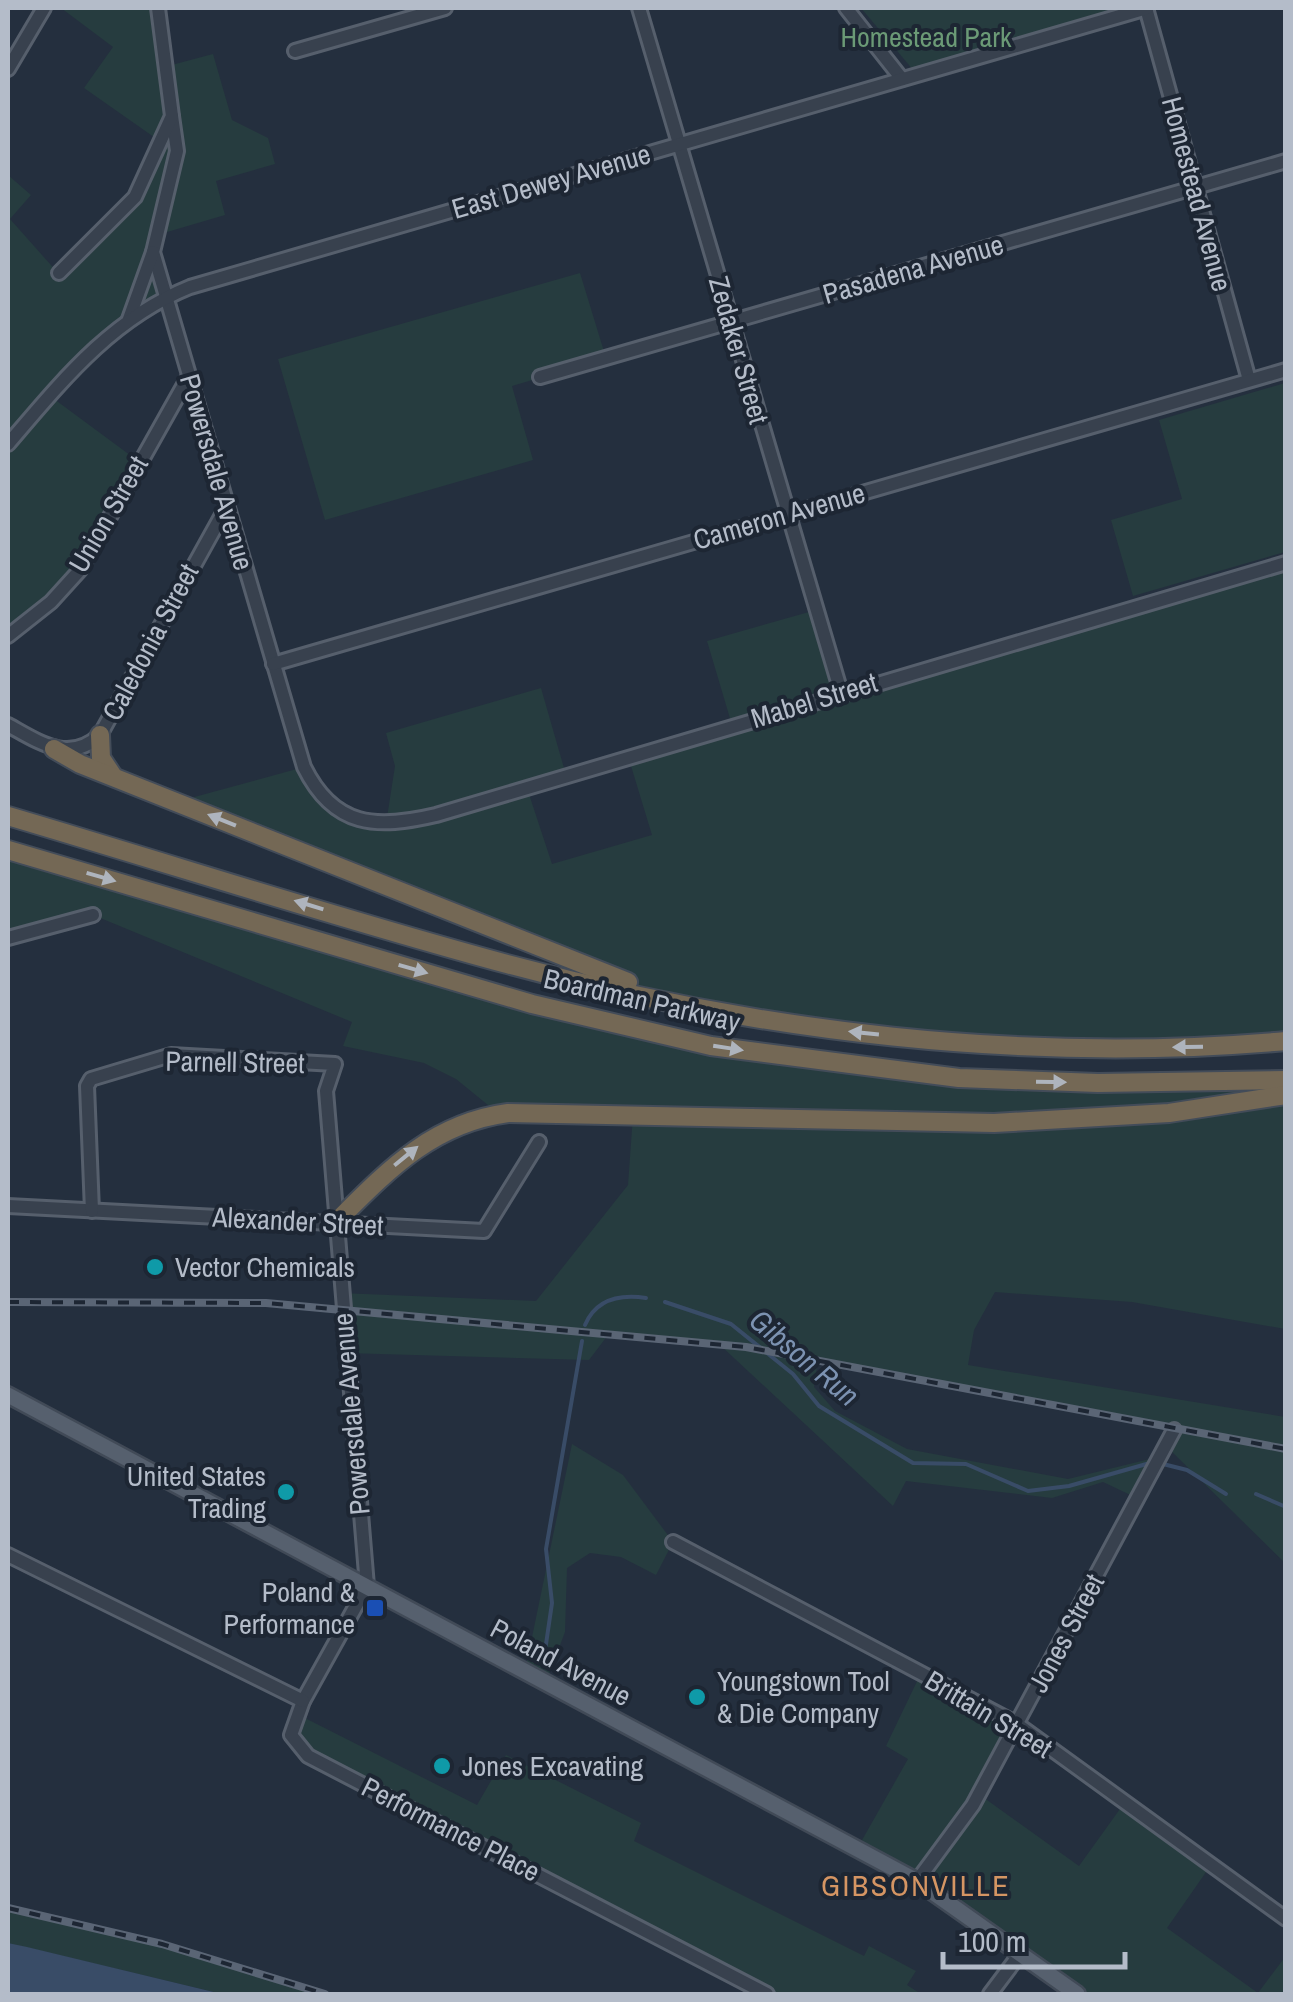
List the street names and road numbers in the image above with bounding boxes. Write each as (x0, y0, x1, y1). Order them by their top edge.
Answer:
street label: Homestead Avenue (1153, 92, 1241, 296)
street label: East Dewey Avenue (447, 134, 655, 228)
street label: Pasadena Avenue (818, 225, 1008, 313)
street label: Zedaker Street (700, 272, 778, 428)
street label: Powersdale Avenue (171, 369, 263, 575)
street label: Union Street (59, 449, 157, 579)
street label: Cameron Avenue (689, 473, 869, 559)
street label: Caledonia Street (93, 557, 207, 727)
street label: Mabel Street (746, 663, 882, 737)
street label: Boardman Parkway (540, 959, 744, 1041)
street label: Parnell Street (165, 1042, 305, 1082)
street label: Alexander Street (211, 1197, 384, 1244)
street label: Powersdale Avenue (323, 1311, 379, 1517)
street label: Jones Street (1019, 1567, 1113, 1699)
street label: Poland Avenue (484, 1609, 638, 1715)
street label: Brittain Street (918, 1661, 1060, 1767)
street label: Performance Place (355, 1768, 547, 1890)

